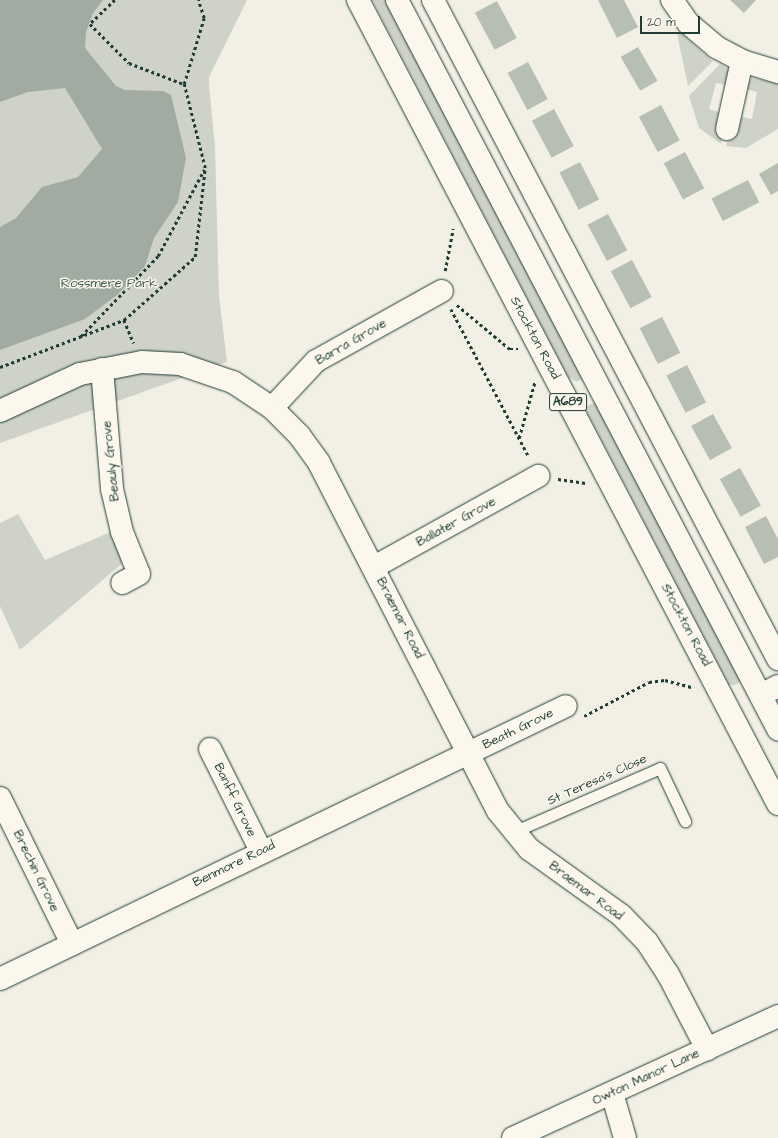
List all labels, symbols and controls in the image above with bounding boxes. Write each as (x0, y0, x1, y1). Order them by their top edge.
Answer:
scale bar (642, 8, 702, 34)
text: 20 m (647, 14, 676, 31)
park label: Rossmere Park (61, 275, 157, 291)
street label: Stockton Road (507, 294, 563, 382)
street label: Barra Grove (313, 315, 389, 369)
road number: A689 (549, 392, 587, 412)
street label: Beauly Grove (99, 420, 123, 502)
street label: Ballater Grove (414, 494, 498, 550)
street label: Braemar Road (373, 575, 427, 661)
street label: Stockton Road (658, 581, 714, 669)
street label: Beath Grove (480, 705, 556, 753)
street label: St Teresa's Close (545, 751, 649, 809)
street label: Banff Grove (210, 761, 260, 839)
street label: Brechin Grove (9, 828, 63, 914)
street label: Benmore Road (190, 837, 278, 891)
street label: Braemar Road (546, 858, 626, 924)
street label: Owton Manor Lane (590, 1045, 702, 1109)

